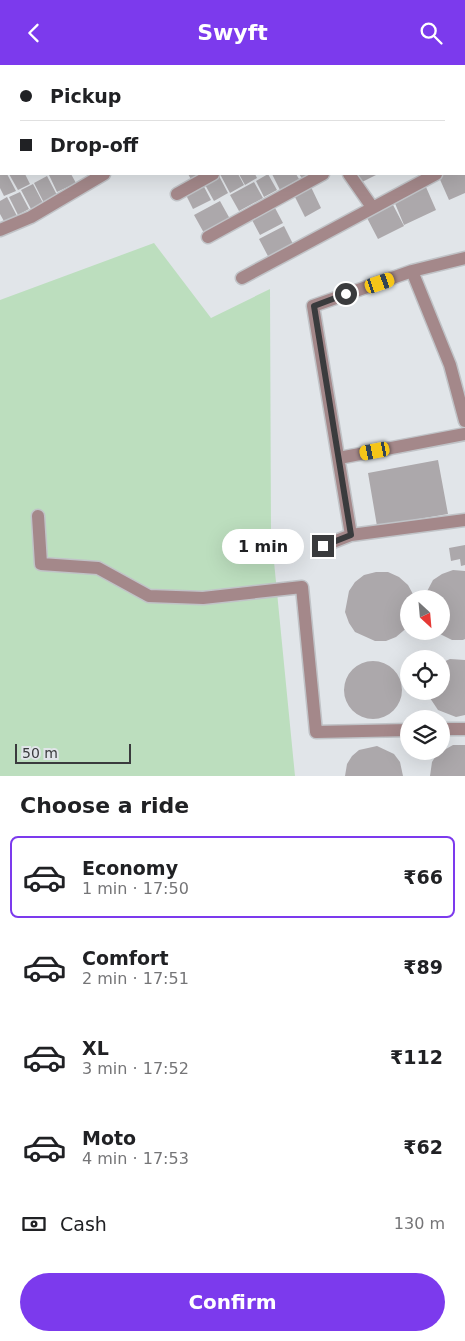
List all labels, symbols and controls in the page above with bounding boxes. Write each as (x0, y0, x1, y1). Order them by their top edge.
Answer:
icon: back (20, 19, 48, 47)
icon: search (417, 19, 445, 47)
text: Swyft (197, 20, 268, 45)
text: Pickup (50, 85, 121, 107)
text: Drop-off (50, 134, 138, 156)
car (363, 271, 396, 295)
route start (335, 283, 357, 305)
car (358, 441, 391, 461)
callout: 1 min (223, 529, 306, 563)
route end (312, 535, 334, 557)
text: 1 min (238, 537, 288, 556)
north arrow (400, 590, 450, 640)
map controls (400, 590, 450, 760)
button: locate (400, 650, 450, 700)
button: layers (400, 710, 450, 760)
scale bar (15, 741, 131, 764)
text: 50 m (22, 745, 58, 761)
text: Choose a ride (20, 793, 189, 818)
icon: car (22, 855, 67, 900)
text: Economy (82, 857, 178, 879)
text: ₹66 (403, 866, 443, 888)
text: 1 min · 17:50 (82, 879, 189, 898)
icon: car (22, 945, 67, 990)
text: Comfort (82, 947, 169, 969)
text: ₹89 (403, 956, 443, 978)
text: 2 min · 17:51 (82, 969, 189, 988)
icon: car (22, 1035, 67, 1080)
text: XL (82, 1037, 109, 1059)
text: ₹112 (390, 1046, 443, 1068)
text: 3 min · 17:52 (82, 1059, 189, 1078)
icon: car (22, 1125, 67, 1170)
text: Moto (82, 1127, 136, 1149)
text: ₹62 (403, 1136, 443, 1158)
text: 4 min · 17:53 (82, 1149, 189, 1168)
icon: cash (20, 1210, 48, 1238)
text: Cash (60, 1213, 107, 1235)
text: 130 m (394, 1214, 445, 1233)
button: Confirm (20, 1273, 445, 1331)

